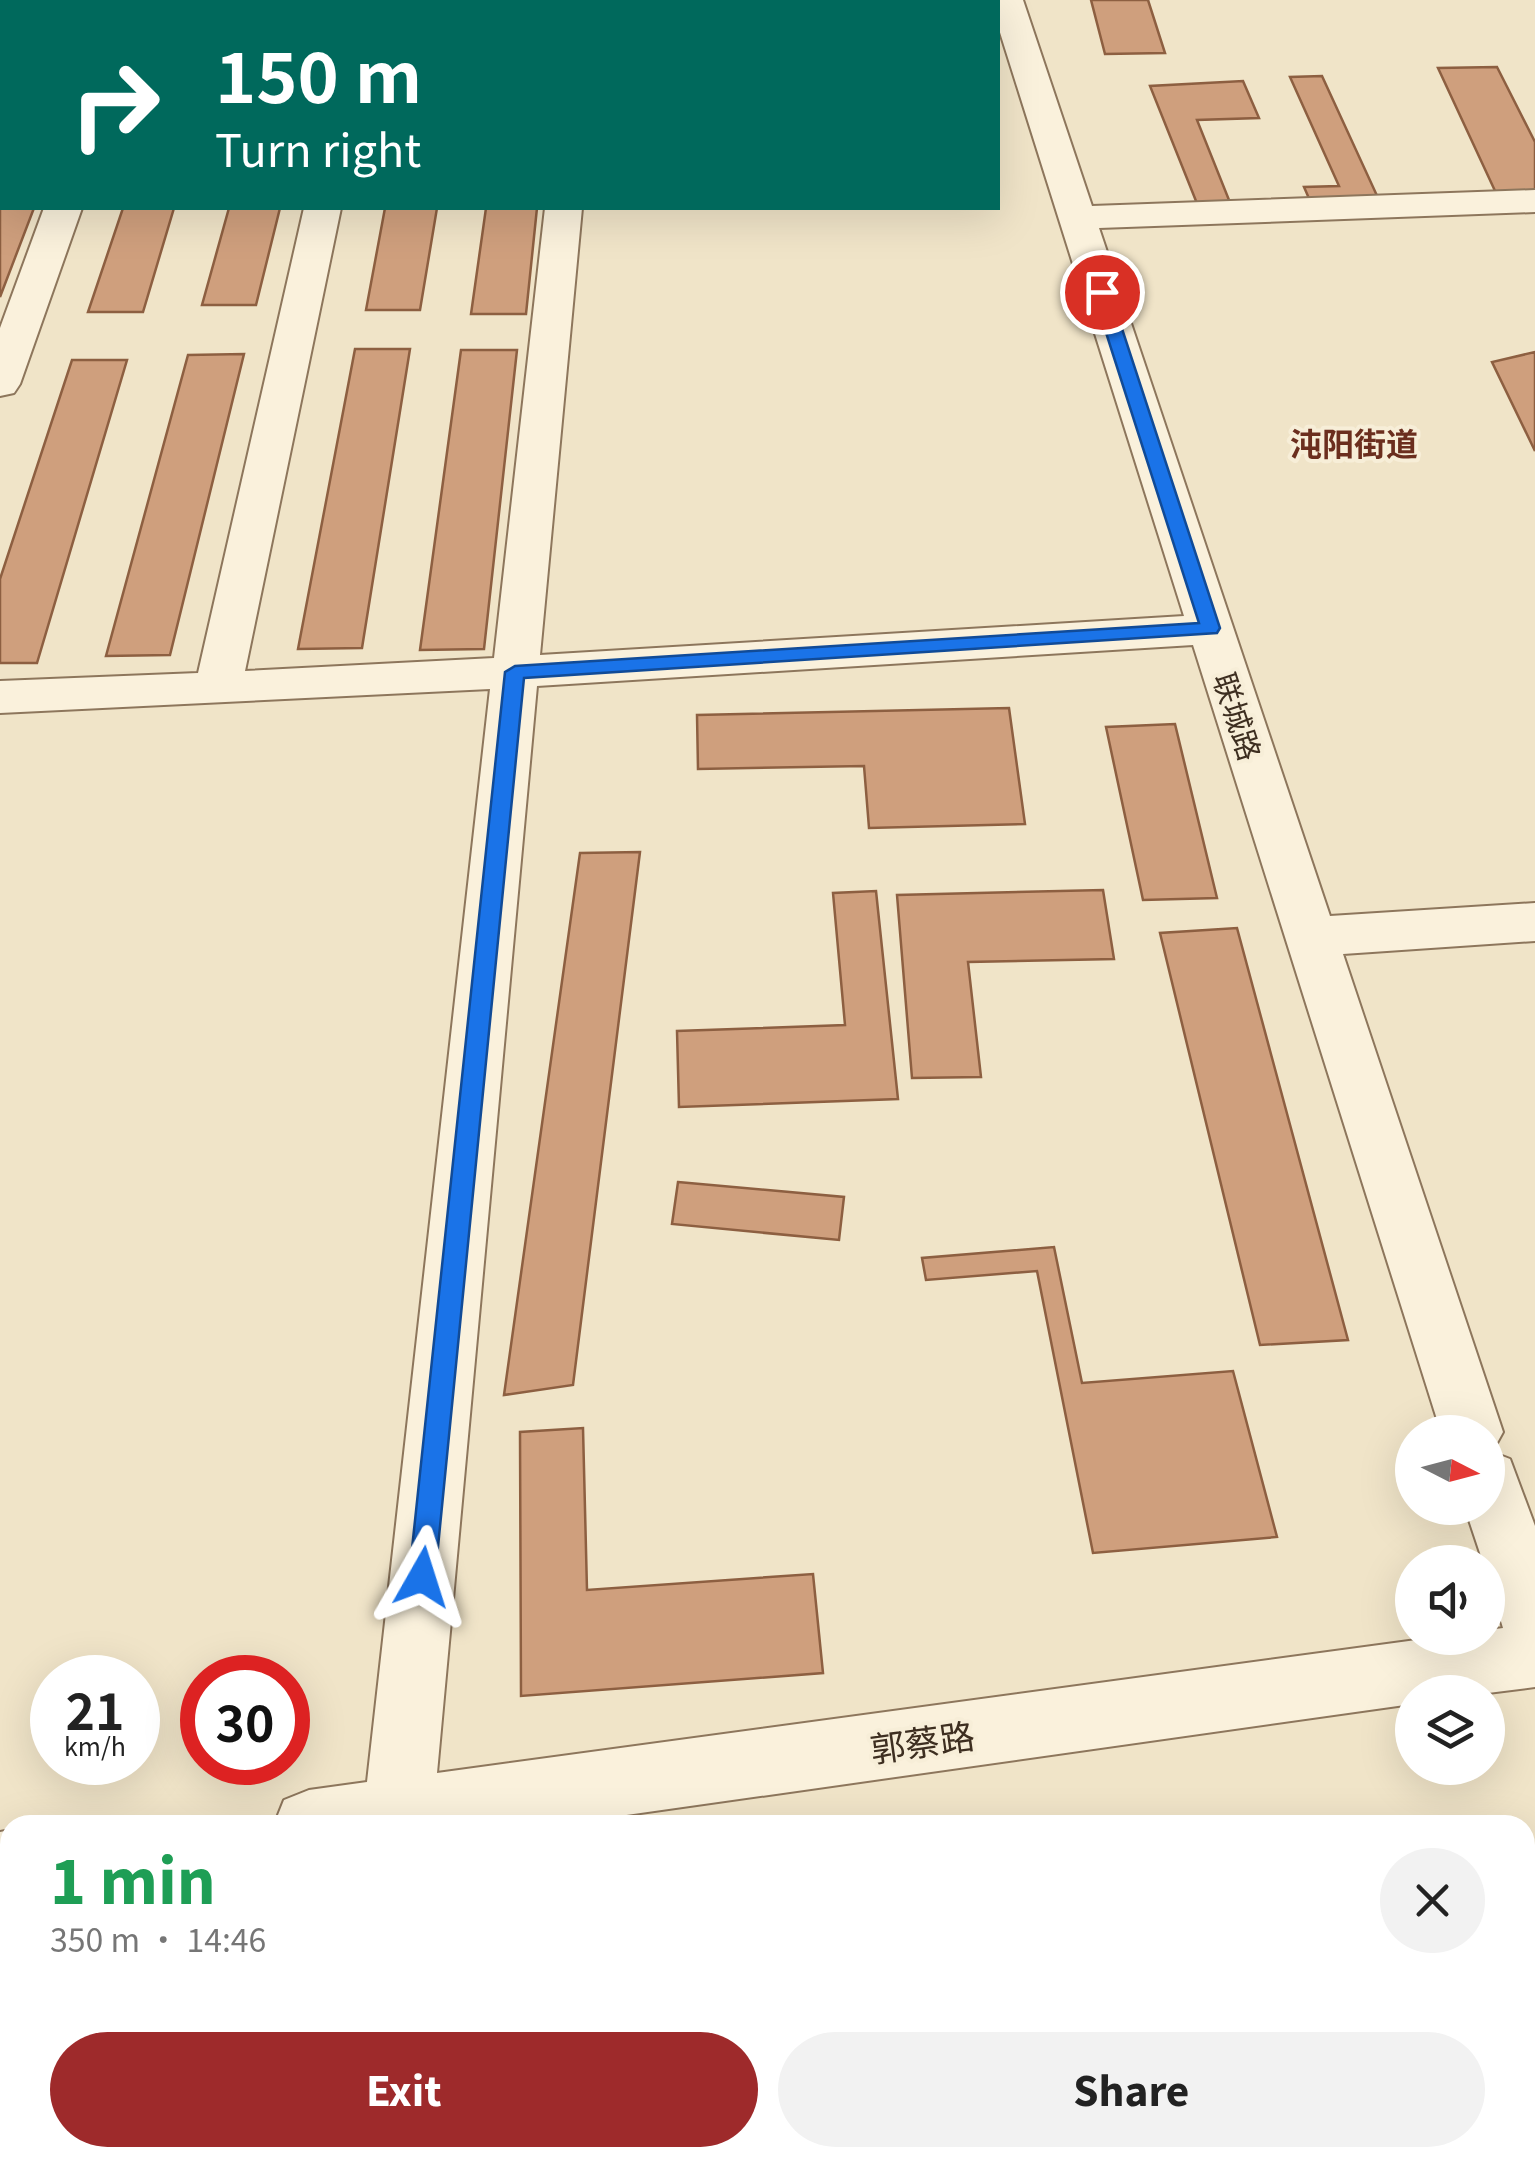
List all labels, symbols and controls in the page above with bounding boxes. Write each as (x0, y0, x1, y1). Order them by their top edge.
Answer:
text: 150 m (215, 22, 422, 123)
icon: right (50, 40, 180, 170)
text: Turn right (215, 115, 421, 180)
pin (1060, 250, 1145, 335)
icon: arrive (1075, 265, 1130, 320)
district label: 沌阳街道 (1290, 419, 1418, 465)
street label: 联城路 (1204, 666, 1274, 766)
north arrow (1395, 1415, 1505, 1525)
map controls (1395, 1415, 1505, 1785)
position arrow (370, 1525, 474, 1629)
button: sound (1395, 1545, 1505, 1655)
speed limit sign: 30 (180, 1655, 310, 1785)
text: 21 (66, 1672, 125, 1744)
button: layers (1395, 1675, 1505, 1785)
street label: 郭蔡路 (866, 1707, 978, 1773)
text: km/h (64, 1727, 126, 1763)
text: 1 min (50, 1834, 216, 1921)
button: close (1380, 1848, 1485, 1953)
text: 350 m · 14:46 (50, 1915, 266, 1961)
button: Exit (50, 2032, 758, 2147)
button: Share (778, 2032, 1485, 2147)

